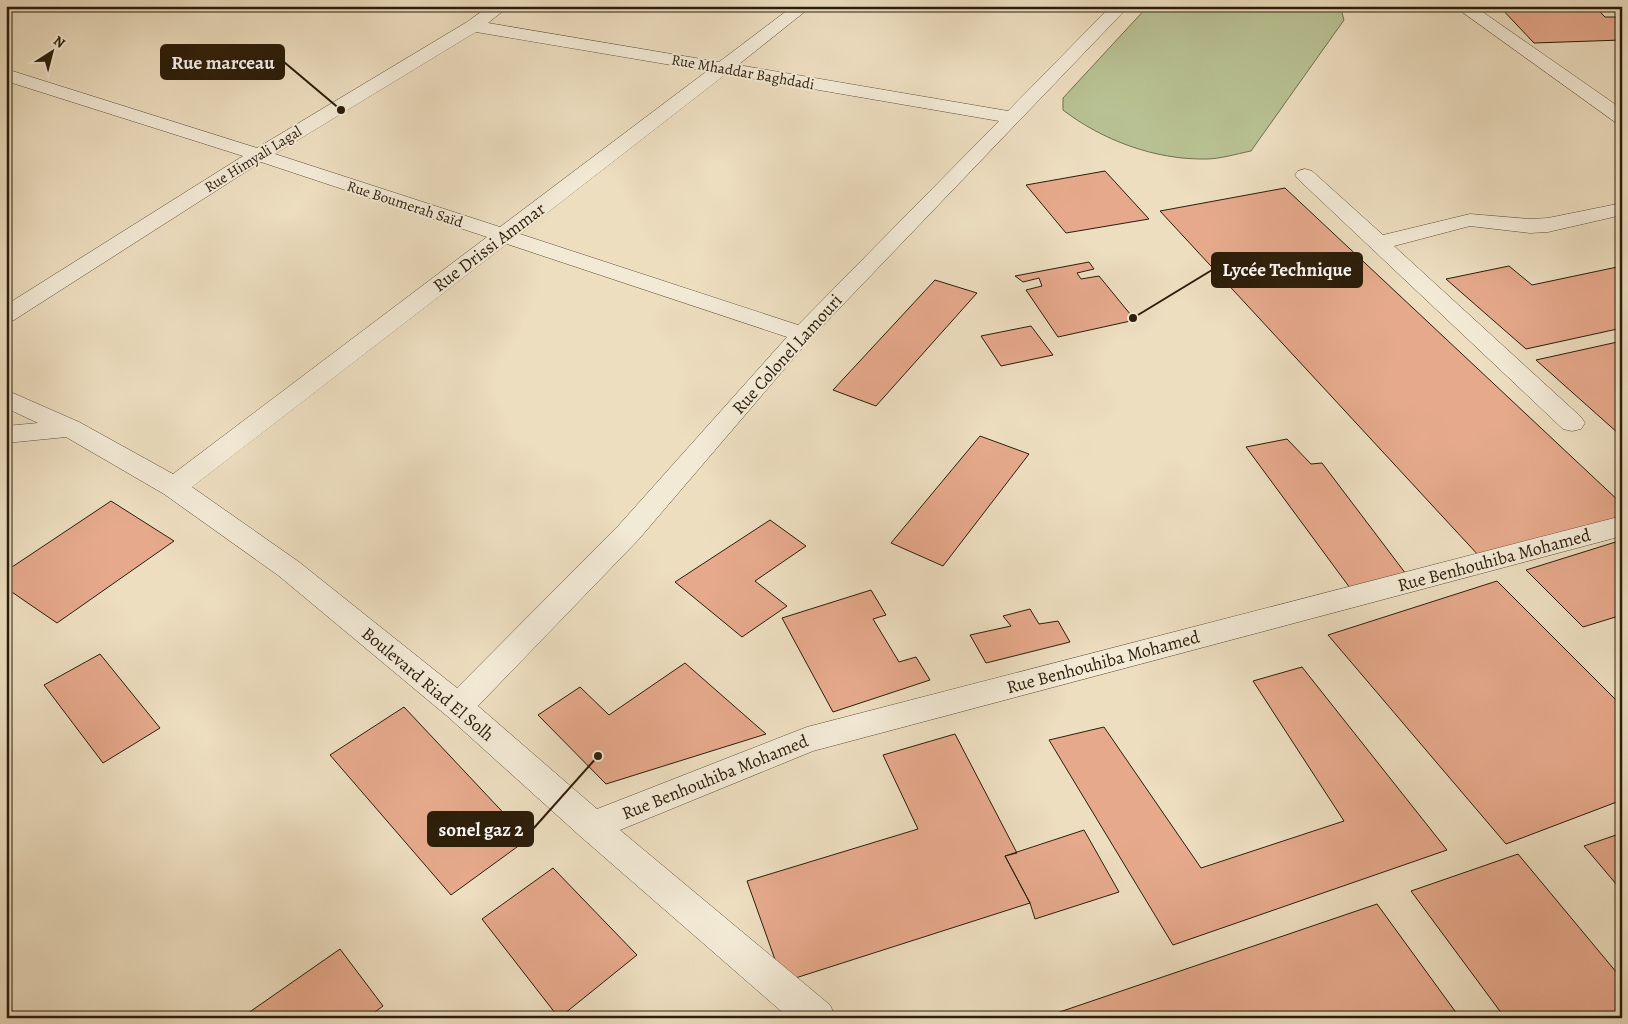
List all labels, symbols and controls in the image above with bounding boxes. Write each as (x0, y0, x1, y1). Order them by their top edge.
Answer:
north arrow (28, 28, 78, 78)
text: N (50, 31, 69, 53)
callout: Rue marceau (161, 45, 284, 79)
text: Rue marceau (171, 50, 275, 76)
street label: Rue Mhaddar Baghdadi (670, 50, 816, 94)
street label: Rue Himyali Lagal (201, 121, 306, 197)
street label: Rue Boumerah Saïd (345, 176, 466, 232)
street label: Rue Drissi Ammar (428, 197, 550, 297)
callout: Lycée Technique (1212, 253, 1362, 287)
text: Lycée Technique (1222, 257, 1352, 283)
street label: Rue Colonel Lamouri (727, 289, 847, 419)
street label: Rue Benhouhiba Mohamed (1395, 523, 1594, 597)
street label: Boulevard Riad El Solh (357, 621, 500, 747)
street label: Rue Benhouhiba Mohamed (1004, 625, 1203, 699)
street label: Rue Benhouhiba Mohamed (618, 728, 812, 825)
callout: sonel gaz 2 (428, 812, 533, 846)
text: sonel gaz 2 (438, 817, 524, 843)

